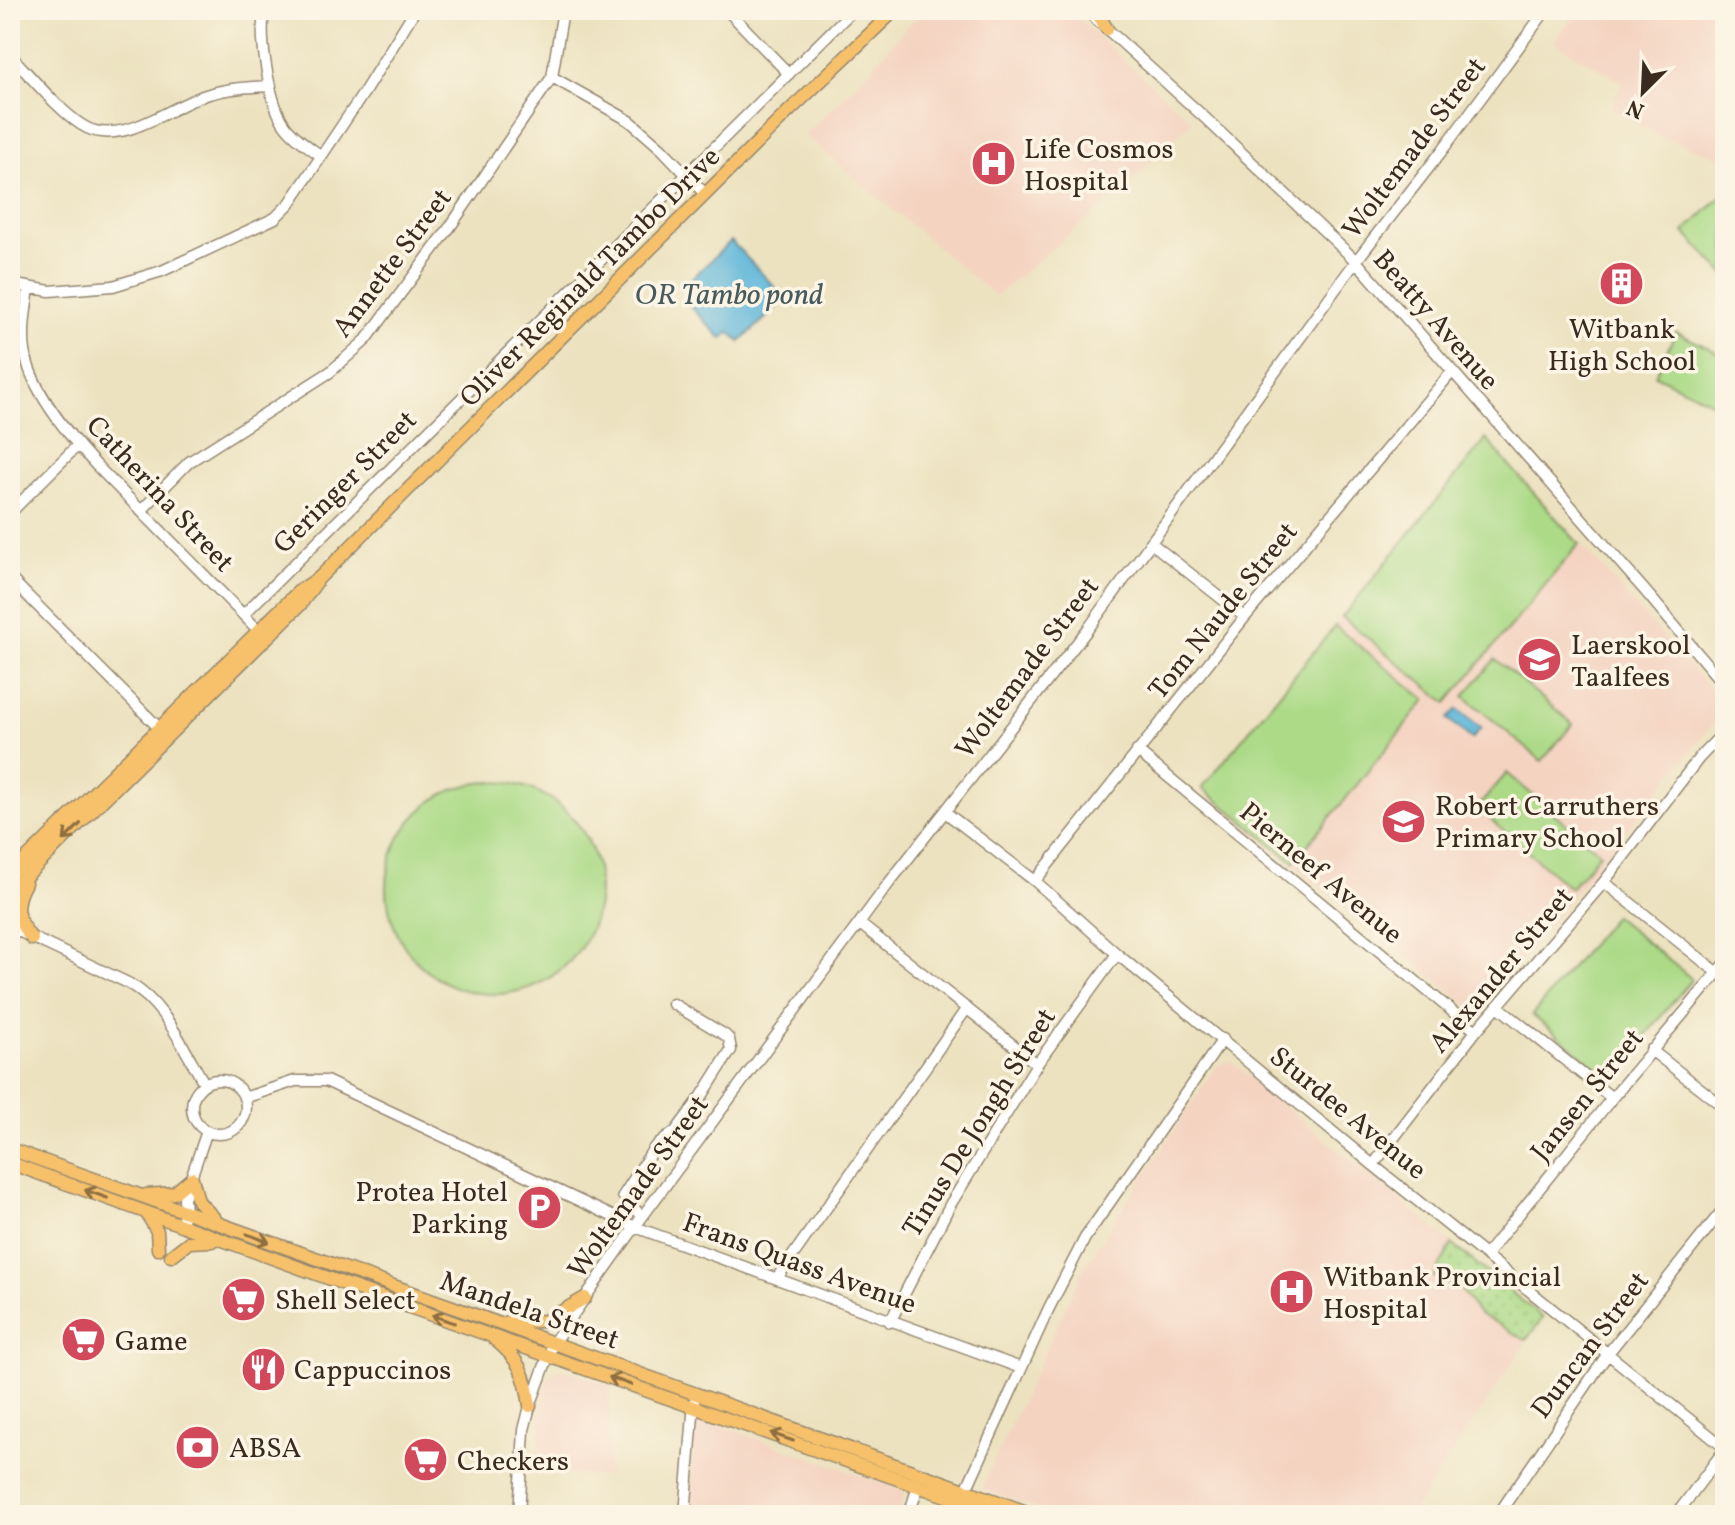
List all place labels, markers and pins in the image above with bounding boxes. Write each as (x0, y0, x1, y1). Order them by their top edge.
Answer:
place label: Life Cosmos Hospital (1024, 131, 1173, 202)
hospital icon: Life Cosmos Hospital (969, 140, 1017, 188)
building icon: Witbank High School (1598, 259, 1646, 307)
place label: Witbank High School (1548, 311, 1696, 382)
place label: Laerskool Taalfees (1571, 627, 1690, 698)
school or university icon: Laerskool Taalfees (1516, 636, 1564, 684)
place label: Robert Carruthers Primary School (1435, 788, 1659, 859)
school or university icon: Robert Carruthers Primary School (1380, 797, 1428, 845)
place label: Protea Hotel Parking (356, 1174, 508, 1245)
parking icon: Protea Hotel Parking (515, 1183, 563, 1231)
place label: Witbank Provincial Hospital (1323, 1259, 1561, 1330)
hospital icon: Witbank Provincial Hospital (1268, 1268, 1316, 1316)
supermarket icon: Shell Select (220, 1275, 268, 1323)
place label: Shell Select (275, 1282, 415, 1321)
supermarket icon: Game (60, 1316, 108, 1364)
place label: Game (115, 1323, 187, 1362)
restaurant icon: Cappuccinos (239, 1345, 287, 1393)
place label: Cappuccinos (294, 1352, 451, 1391)
bank icon: ABSA (174, 1423, 222, 1471)
place label: ABSA (229, 1430, 302, 1469)
supermarket icon: Checkers (402, 1436, 450, 1484)
place label: Checkers (457, 1443, 569, 1482)

